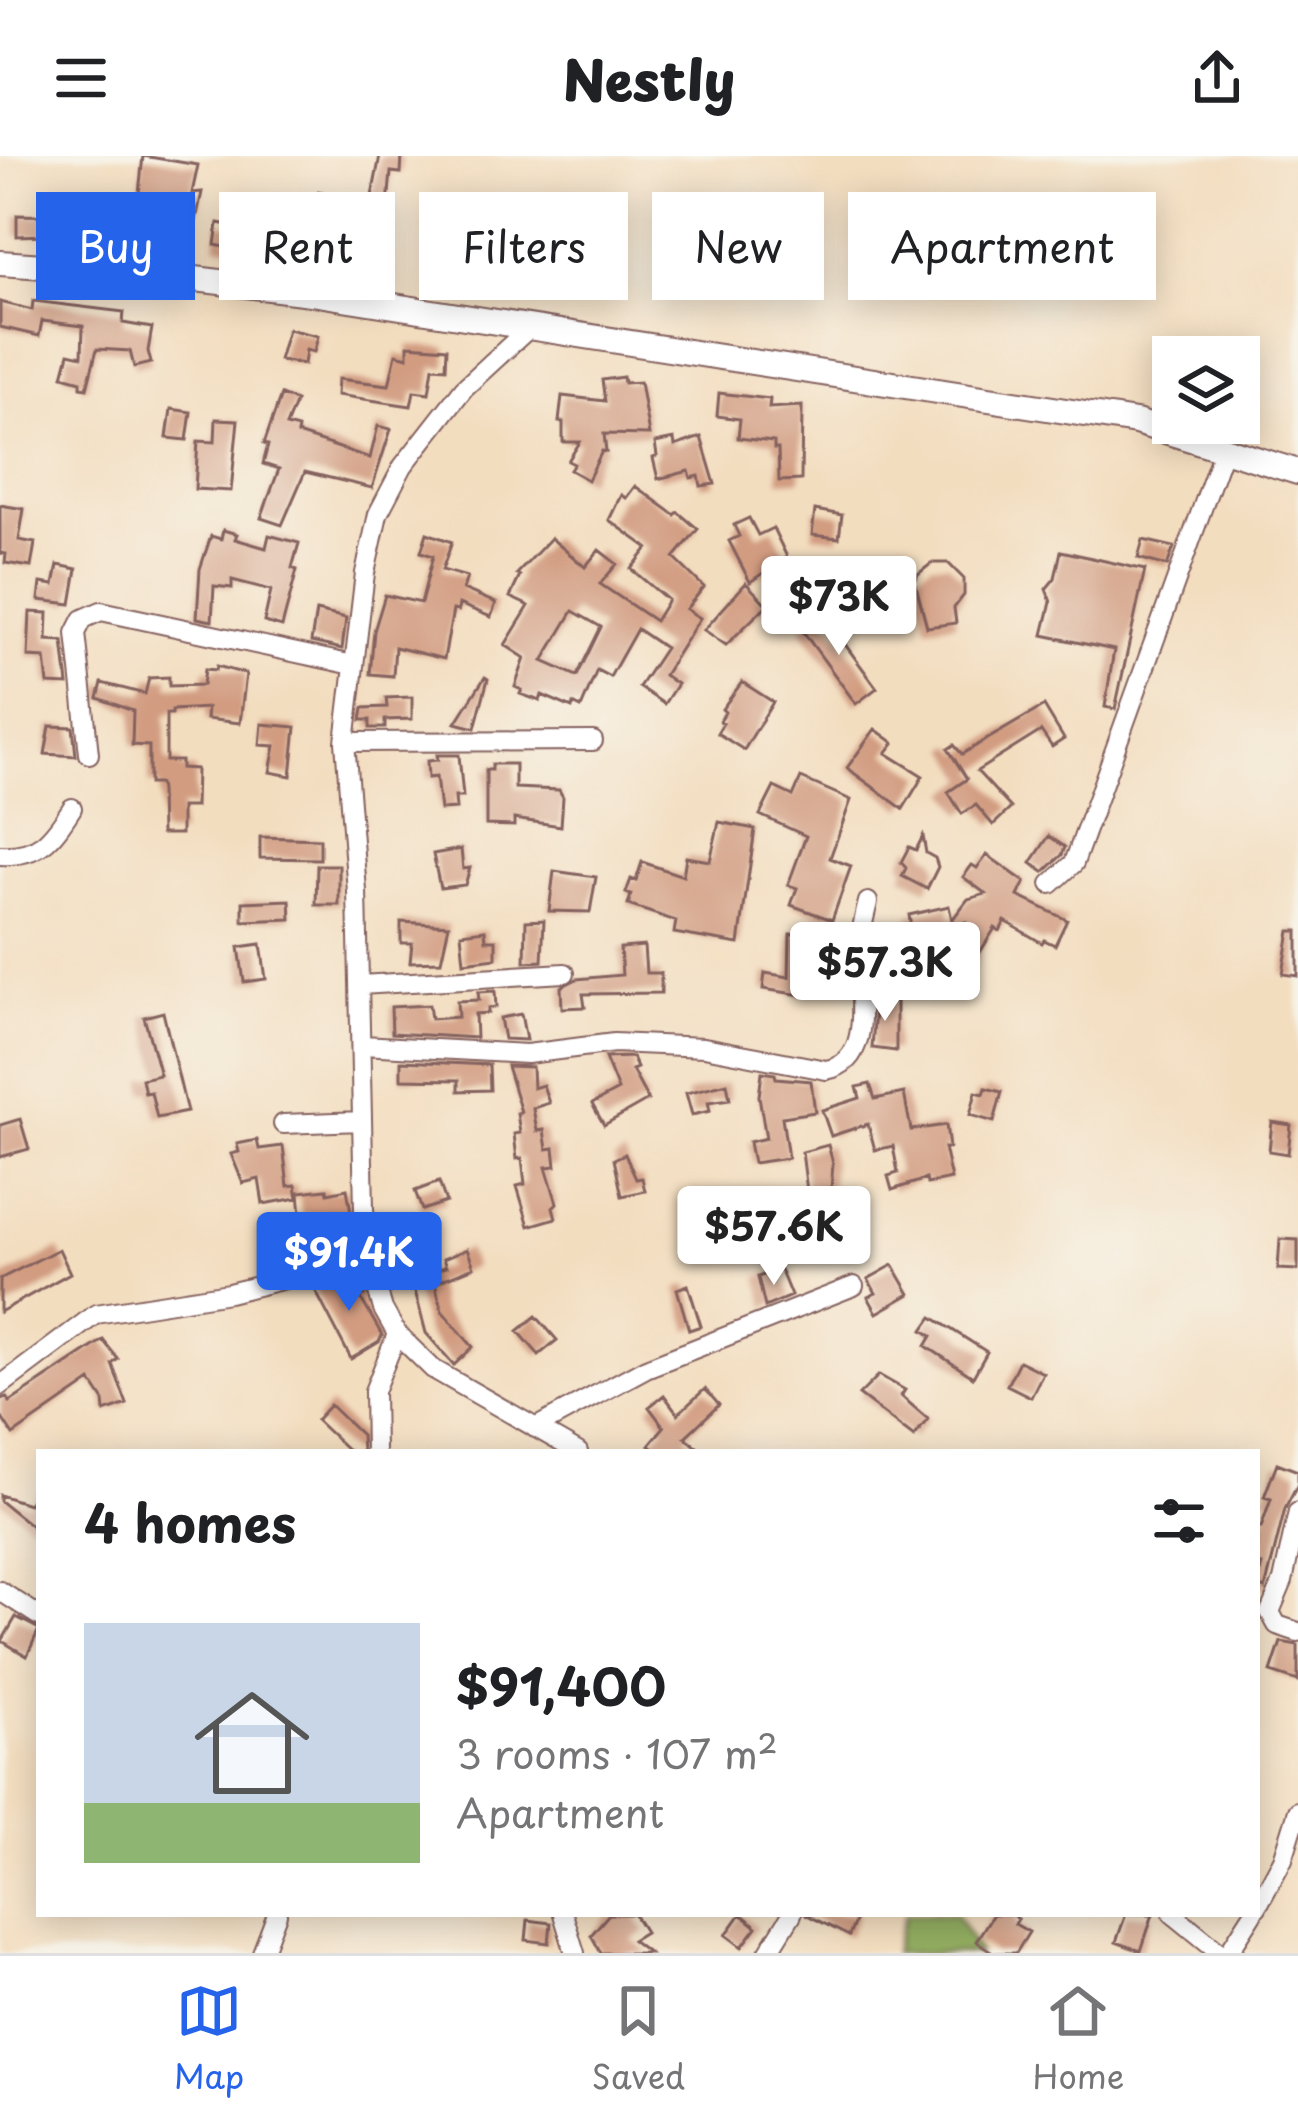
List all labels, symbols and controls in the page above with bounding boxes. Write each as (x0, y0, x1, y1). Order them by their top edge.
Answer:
text: Nestly (563, 38, 735, 119)
icon: menu (48, 45, 114, 111)
icon: share (1184, 45, 1250, 111)
chip: Buy (36, 192, 195, 300)
chip: Rent (219, 192, 395, 300)
chip: Filters (419, 192, 628, 300)
chip: New (652, 192, 824, 300)
chip: Apartment (848, 192, 1156, 300)
map controls (1152, 336, 1260, 444)
button: layers (1152, 336, 1260, 444)
pin: $73K (768, 556, 910, 658)
text: $73K (788, 565, 890, 624)
pin: $57.3K (787, 922, 983, 1024)
text: $57.3K (817, 931, 953, 990)
pin: $57.6K (676, 1186, 872, 1288)
text: $57.6K (704, 1195, 844, 1254)
pin: $91.4K (251, 1212, 447, 1314)
text: $91.4K (284, 1221, 414, 1280)
text: 4 homes (84, 1483, 296, 1560)
icon: filters (1146, 1488, 1212, 1554)
text: $91,400 (456, 1646, 666, 1723)
icon: home (180, 1671, 324, 1815)
text: 3 rooms · 107 m² (456, 1723, 778, 1782)
text: Apartment (456, 1782, 664, 1841)
tab: Map (174, 1978, 244, 2100)
tab: Saved (592, 1978, 685, 2100)
tab: Home (1033, 1978, 1124, 2100)

